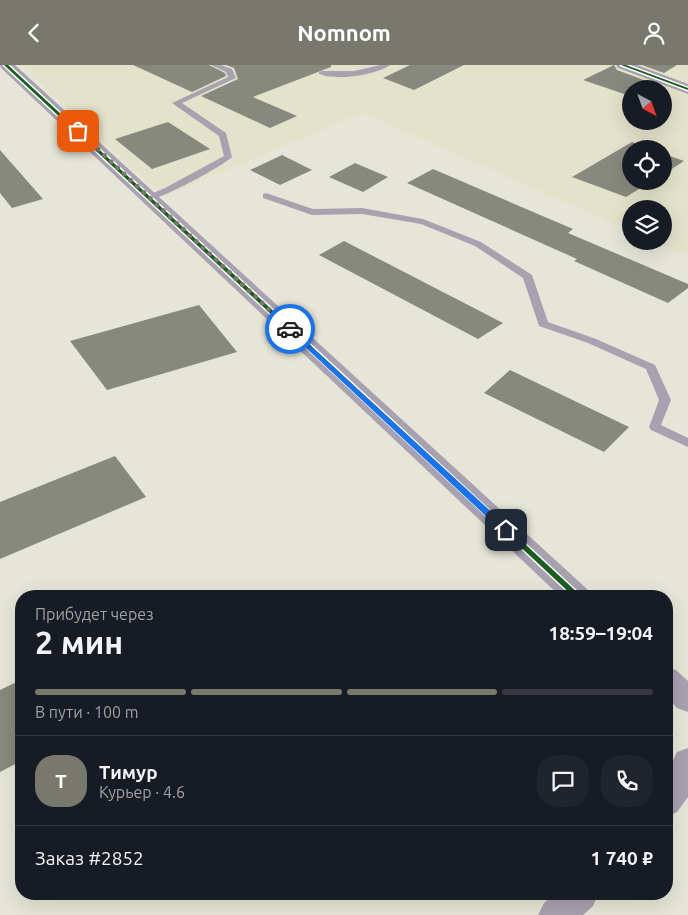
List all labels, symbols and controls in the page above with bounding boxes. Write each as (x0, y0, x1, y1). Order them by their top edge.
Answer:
icon: back (20, 19, 48, 47)
icon: person (640, 19, 668, 47)
text: Nomnom (297, 20, 391, 45)
north arrow (622, 80, 672, 130)
map controls (622, 80, 672, 250)
pin (57, 110, 99, 152)
icon: bag (64, 117, 92, 145)
button: locate (622, 140, 672, 190)
button: layers (622, 200, 672, 250)
courier (265, 304, 315, 354)
icon: car (276, 315, 304, 343)
pin (485, 509, 527, 551)
icon: home (492, 516, 520, 544)
text: Прибудет через (35, 605, 154, 623)
text: 18:59–19:04 (548, 622, 653, 644)
text: 2 мин (35, 624, 123, 660)
text: В пути · 100 m (35, 703, 138, 721)
button: chat (537, 755, 589, 807)
button: phone (601, 755, 653, 807)
text: Тимур (99, 761, 158, 783)
text: Т (55, 770, 67, 792)
text: Курьер · 4.6 (99, 783, 185, 801)
text: Заказ #2852 (35, 847, 144, 869)
text: 1 740 ₽ (590, 847, 653, 869)

